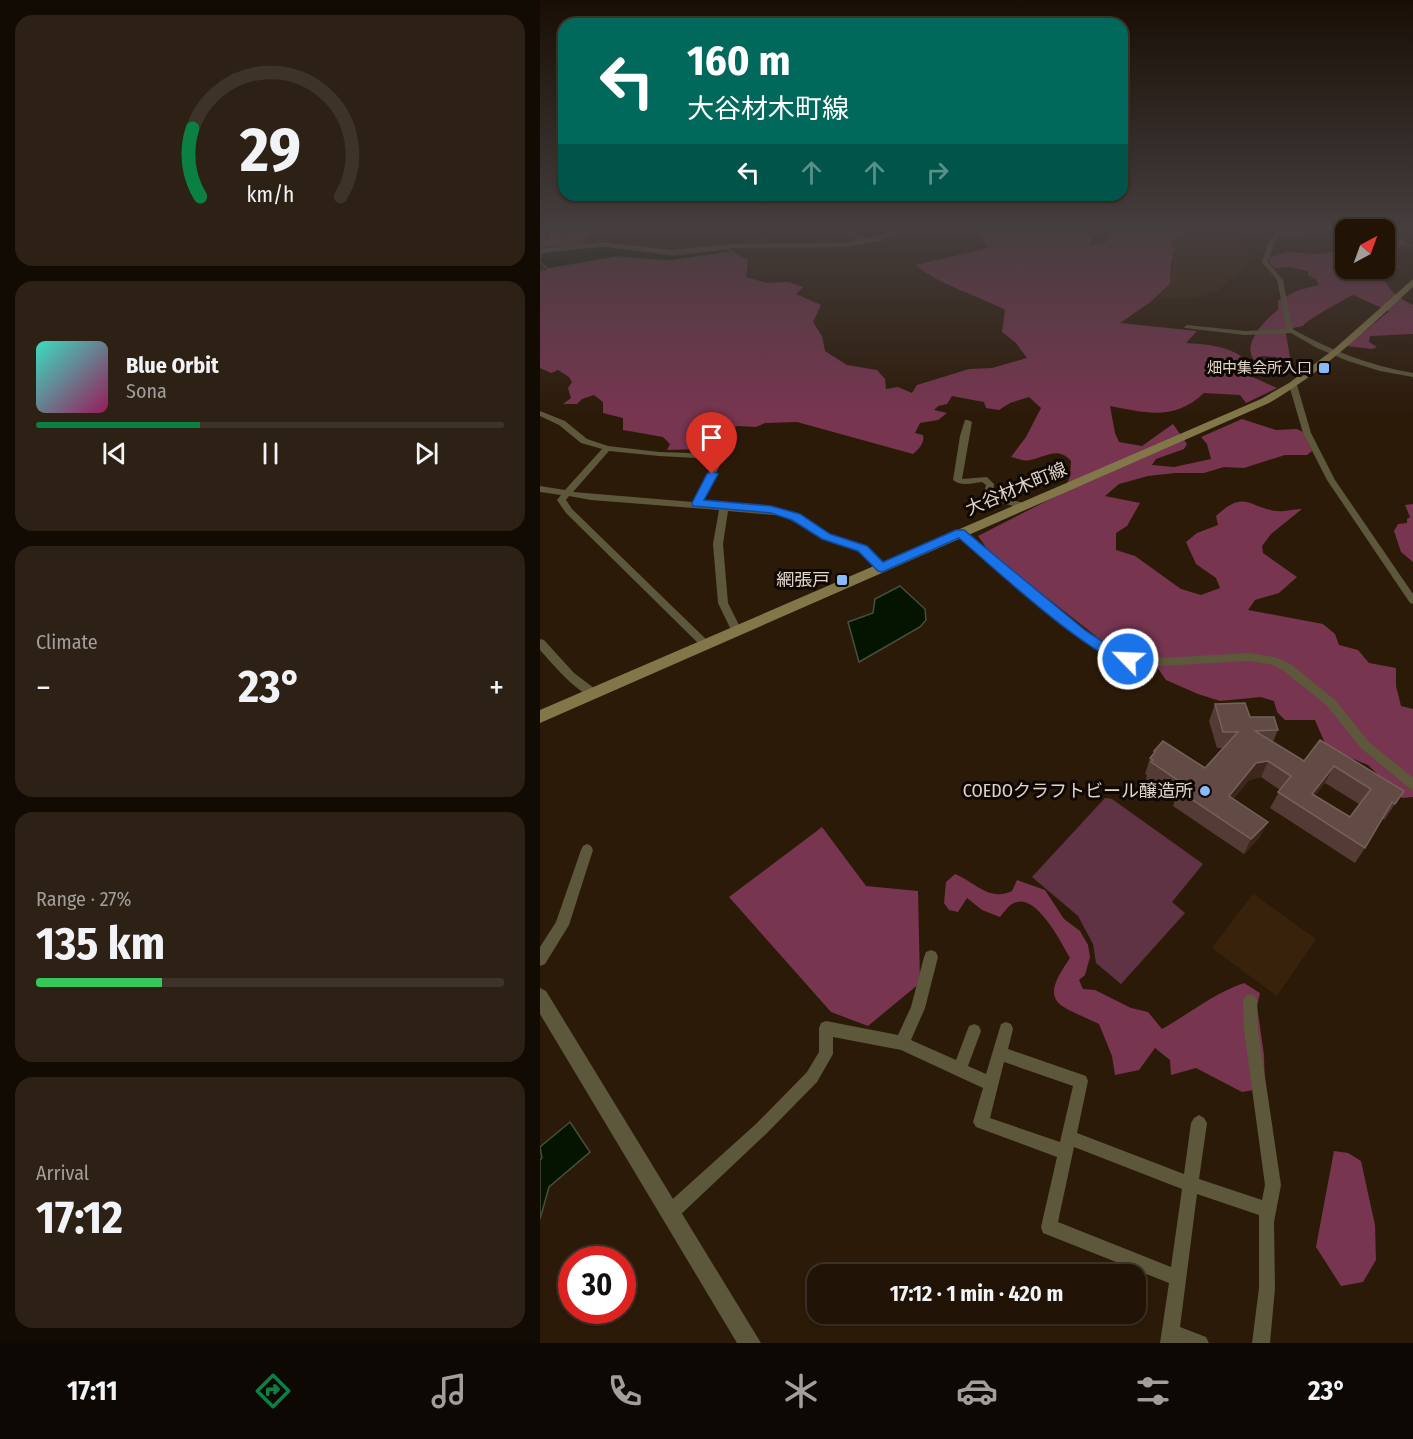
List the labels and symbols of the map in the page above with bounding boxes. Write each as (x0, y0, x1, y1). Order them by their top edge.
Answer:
north arrow (1335, 219, 1395, 279)
place label: 畑中集会所入口 (1207, 359, 1312, 377)
marker: 畑中集会所入口 (1317, 361, 1331, 375)
pin (686, 412, 737, 474)
street label: 大谷材木町線 (962, 458, 1070, 520)
place label: 網張戸 (776, 569, 830, 591)
marker: 網張戸 (835, 573, 849, 587)
position arrow (1096, 627, 1160, 691)
place label: COEDOクラフトビール醸造所 (963, 780, 1193, 802)
marker: COEDOクラフトビール醸造所 (1198, 784, 1212, 798)
speed limit sign: 30 (558, 1246, 636, 1324)

